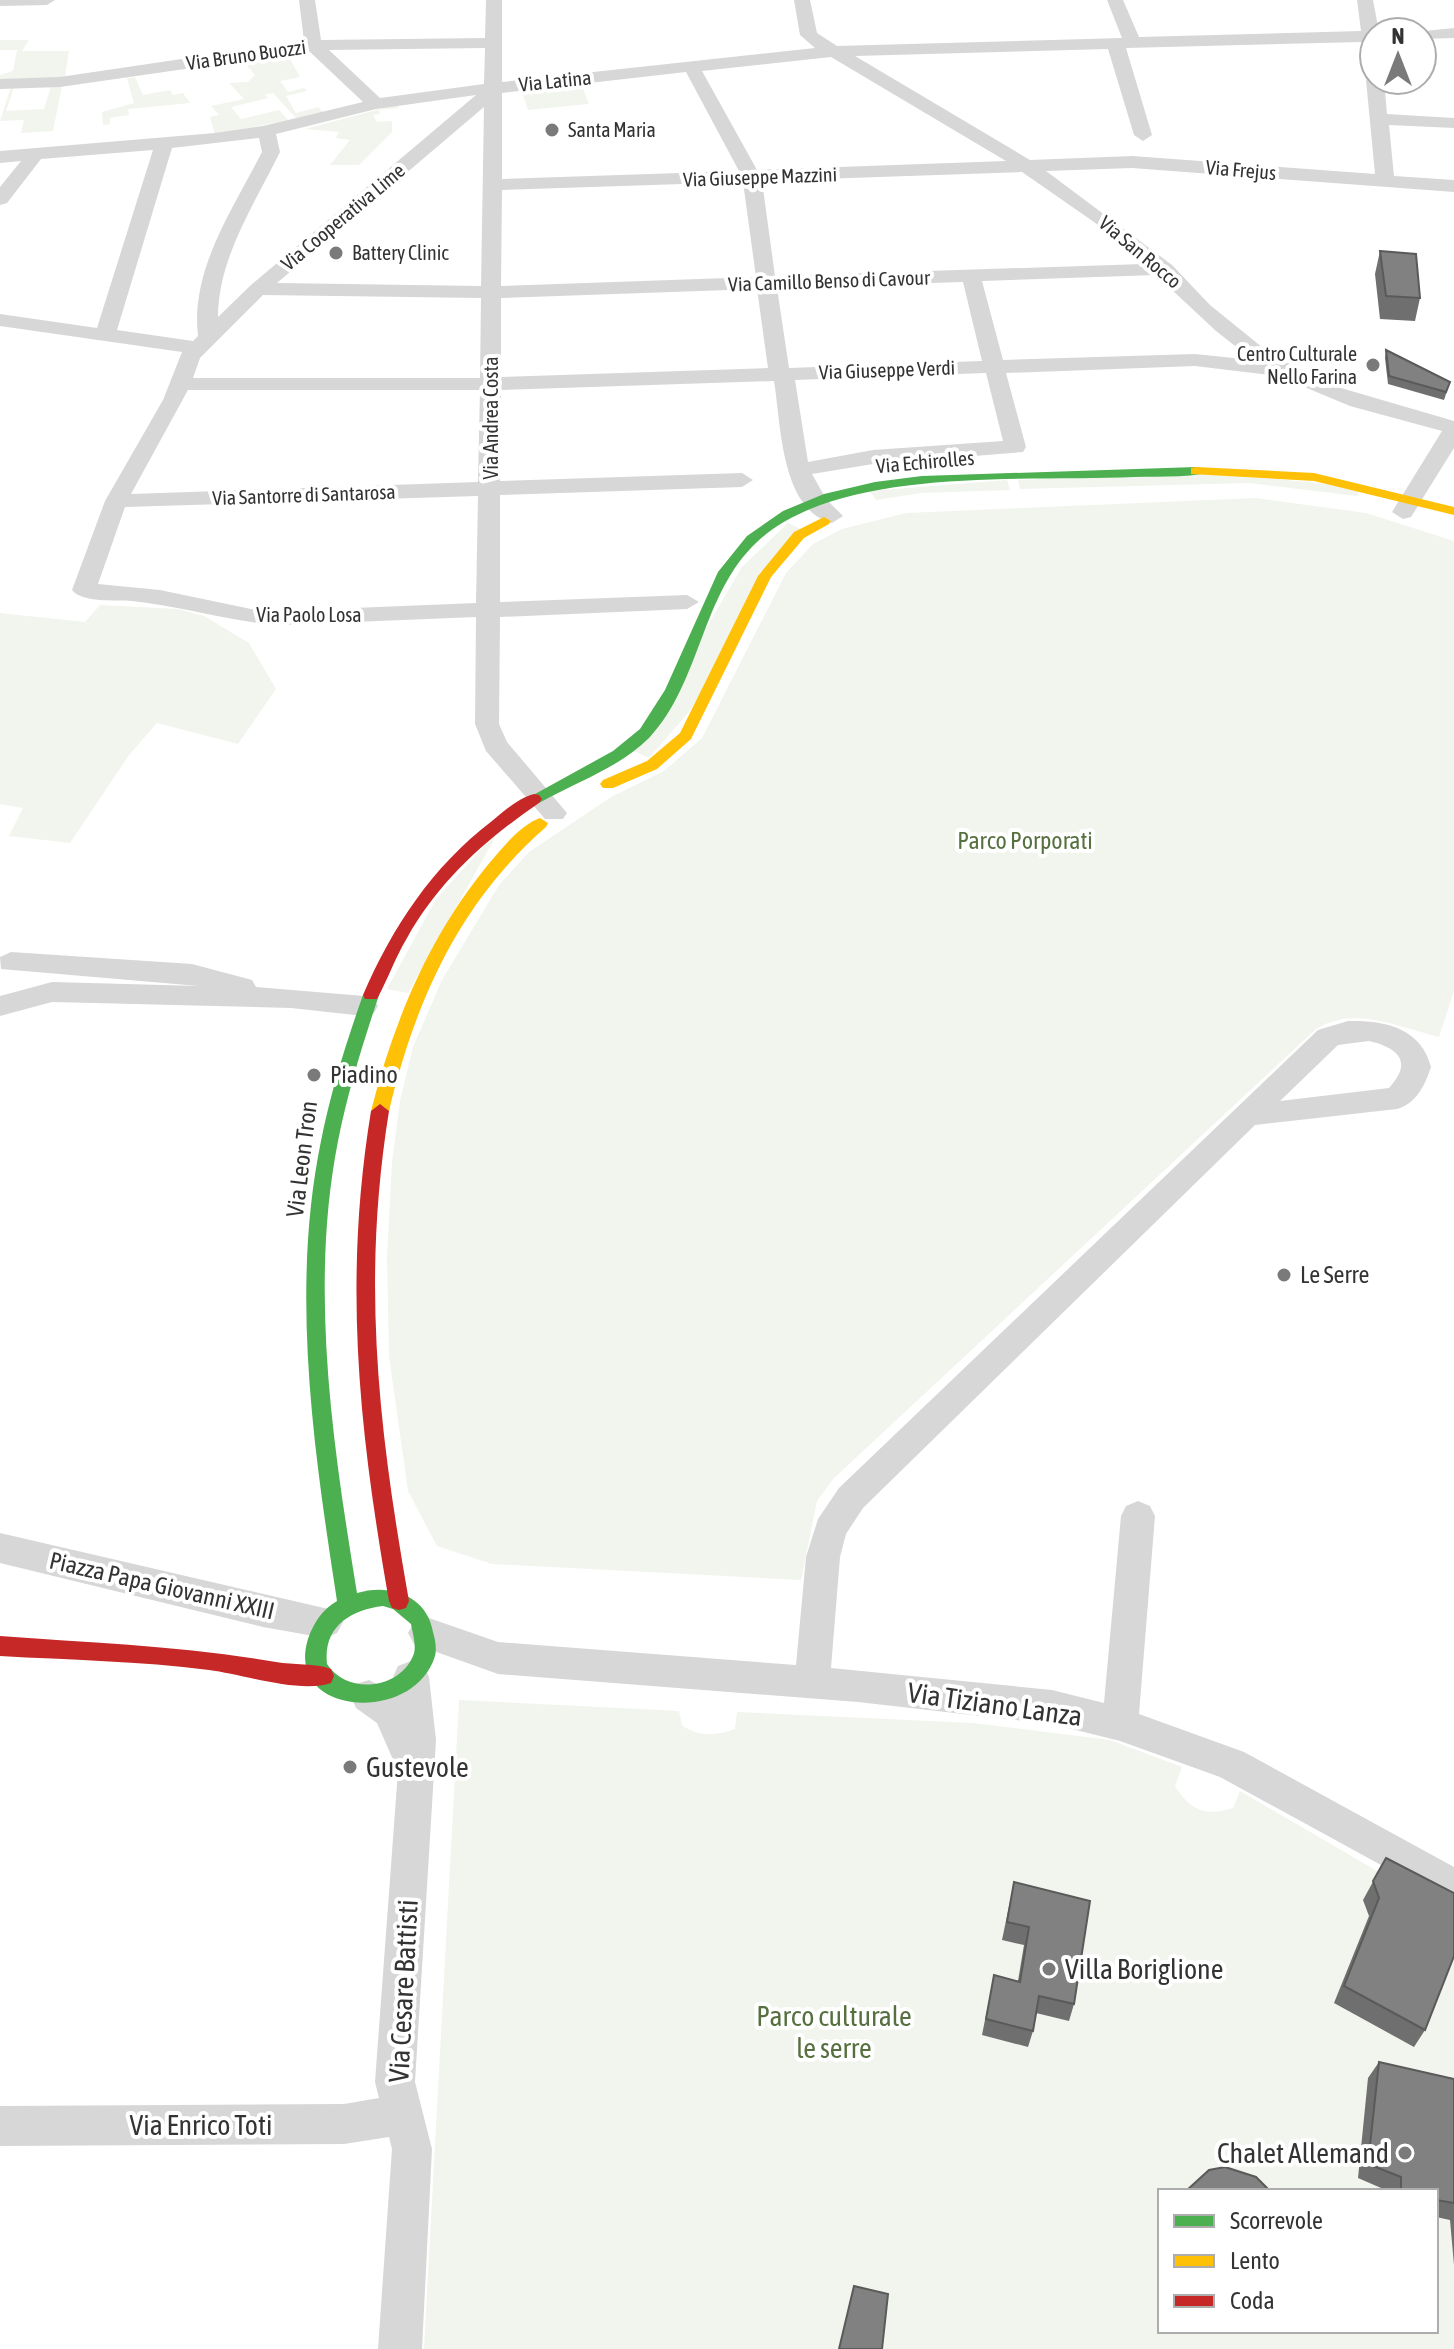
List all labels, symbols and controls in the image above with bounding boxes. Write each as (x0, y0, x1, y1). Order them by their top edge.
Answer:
north arrow (1358, 16, 1438, 96)
text: N (1392, 23, 1404, 49)
street label: Via Bruno Buozzi (185, 35, 307, 74)
street label: Via Latina (518, 65, 592, 96)
place label: Santa Maria (568, 118, 656, 141)
marker: Santa Maria (543, 121, 561, 139)
street label: Via Frejus (1205, 155, 1277, 184)
street label: Via Cooperativa Lime (276, 158, 409, 275)
street label: Via Giuseppe Mazzini (683, 162, 837, 191)
street label: Via San Rocco (1095, 211, 1186, 293)
place label: Battery Clinic (352, 241, 449, 264)
marker: Battery Clinic (327, 244, 345, 262)
street label: Via Camillo Benso di Cavour (728, 265, 931, 296)
place label: Centro Culturale Nello Farina (1237, 342, 1357, 388)
street label: Via Giuseppe Verdi (818, 356, 956, 383)
marker: Centro Culturale Nello Farina (1364, 356, 1382, 374)
street label: Via Andrea Costa (479, 357, 502, 479)
street label: Via Echirolles (875, 446, 975, 477)
street label: Via Santorre di Santarosa (212, 480, 396, 509)
street label: Via Paolo Losa (256, 603, 362, 626)
park label: Parco Porporati (957, 827, 1093, 854)
place label: Piadino (330, 1061, 398, 1088)
marker: Piadino (305, 1066, 323, 1084)
street label: Via Leon Tron (281, 1099, 322, 1219)
place label: Le Serre (1300, 1261, 1370, 1288)
marker: Le Serre (1275, 1266, 1293, 1284)
street label: Piazza Papa Giovanni XXIII (47, 1546, 277, 1625)
street label: Via Tiziano Lanza (906, 1676, 1084, 1732)
place label: Gustevole (366, 1751, 469, 1783)
marker: Gustevole (341, 1758, 359, 1776)
street label: Via Cesare Battisti (382, 1899, 424, 2083)
place label: Villa Boriglione (1065, 1953, 1223, 1985)
marker: Villa Boriglione (1040, 1960, 1058, 1978)
park label: Parco culturale le serre (756, 2000, 912, 2064)
street label: Via Enrico Toti (130, 2109, 272, 2141)
place label: Chalet Allemand (1217, 2137, 1389, 2169)
marker: Chalet Allemand (1396, 2144, 1414, 2162)
legend (1158, 2189, 1438, 2333)
text: Scorrevole (1230, 2207, 1323, 2234)
text: Lento (1230, 2247, 1280, 2274)
text: Coda (1230, 2287, 1275, 2314)

